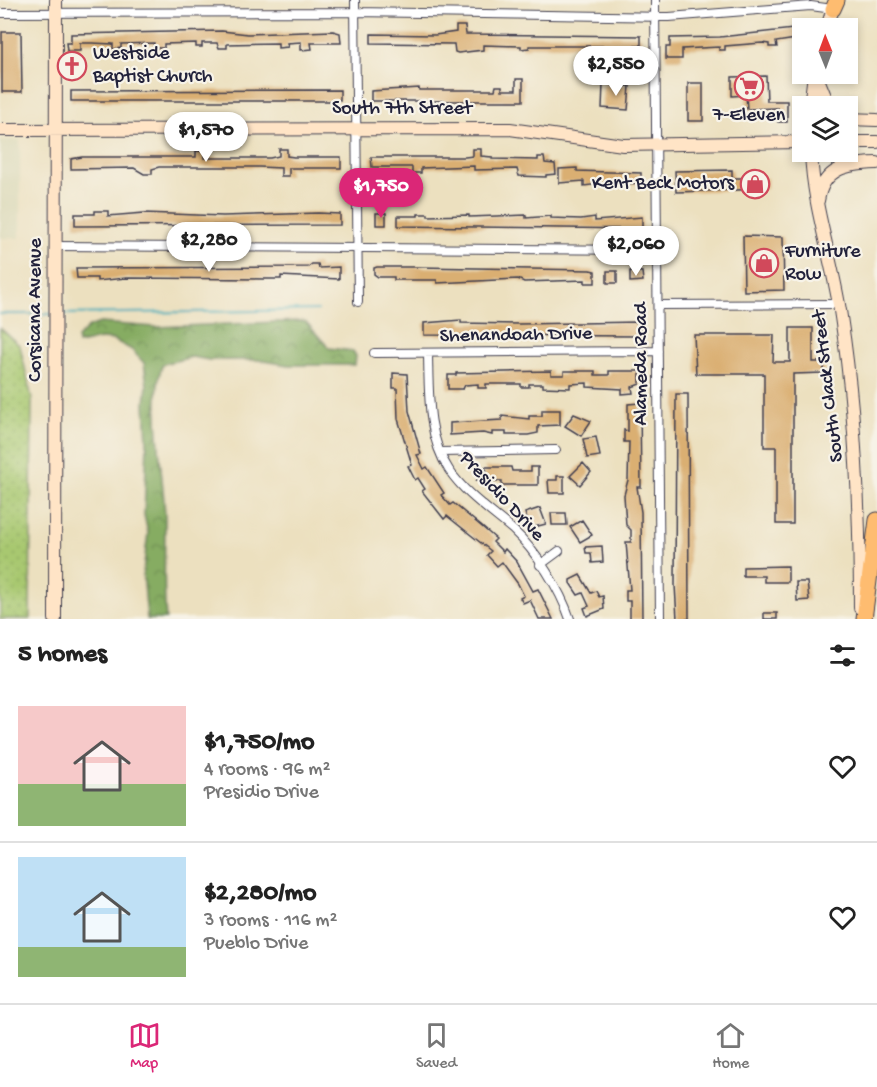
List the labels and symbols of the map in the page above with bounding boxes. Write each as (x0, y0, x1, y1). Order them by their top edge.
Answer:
north arrow (792, 18, 858, 84)
place label: Westside Baptist Church (92, 43, 213, 89)
pin: $2,550 (567, 46, 665, 97)
church icon: Westside Baptist Church (56, 50, 88, 82)
supermarket icon: 7-Eleven (733, 70, 765, 102)
street label: South 7th Street (332, 98, 474, 121)
place label: 7-Eleven (712, 105, 786, 128)
pin: $1,570 (157, 112, 255, 163)
pin: $1,750 (332, 168, 430, 219)
shop icon: Kent Beck Motors (739, 168, 771, 200)
place label: Kent Beck Motors (592, 173, 735, 196)
pin: $2,280 (160, 222, 258, 273)
pin: $2,060 (587, 226, 685, 277)
street label: Corsicana Avenue (25, 238, 48, 382)
place label: Furniture Row (784, 241, 861, 287)
shop icon: Furniture Row (748, 247, 780, 279)
street label: Alameda Road (631, 300, 654, 426)
street label: South Clack Street (808, 307, 850, 463)
street label: Shenandoah Drive (439, 323, 593, 349)
street label: Presidio Drive (453, 446, 549, 547)

